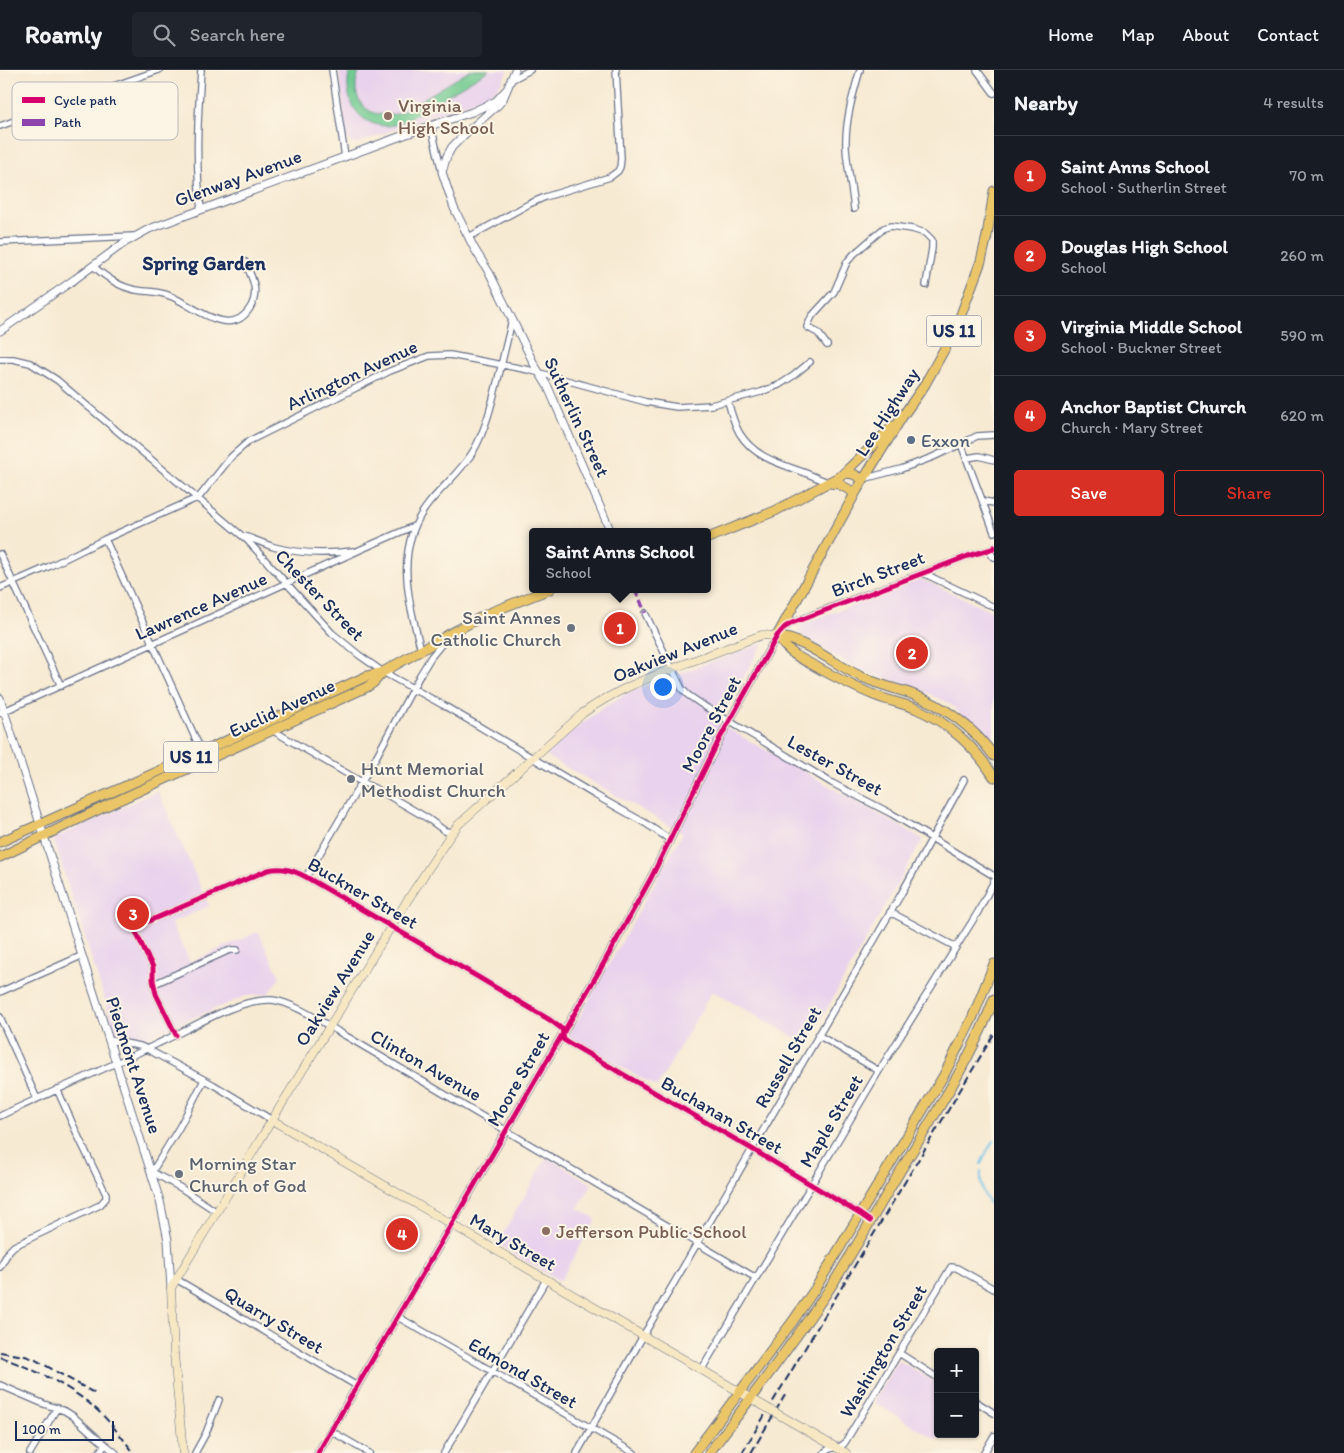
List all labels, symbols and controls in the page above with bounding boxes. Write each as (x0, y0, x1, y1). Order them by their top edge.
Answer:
search box (132, 12, 482, 57)
text: Roamly (25, 20, 102, 49)
icon: search (150, 21, 178, 49)
text: Search here (190, 23, 285, 46)
text: Home (1048, 24, 1094, 46)
text: Map (1122, 24, 1155, 46)
text: About (1183, 24, 1229, 46)
text: Contact (1257, 24, 1319, 46)
legend (12, 82, 178, 140)
text: Nearby (1014, 90, 1078, 115)
text: Cycle path (54, 92, 117, 109)
text: 4 results (1263, 93, 1324, 112)
place label: Virginia High School (398, 94, 495, 139)
marker: Virginia High School (382, 110, 394, 122)
text: Path (54, 114, 81, 131)
street label: Glenway Avenue (171, 144, 305, 212)
text: Saint Anns School (1061, 155, 1210, 178)
text: 1 (1026, 166, 1034, 185)
text: 70 m (1289, 166, 1324, 185)
text: School · Sutherlin Street (1061, 178, 1227, 197)
text: Douglas High School (1061, 235, 1228, 258)
text: 2 (1026, 246, 1034, 265)
text: 260 m (1280, 246, 1324, 265)
district label: Spring Garden (142, 251, 266, 276)
text: School (1061, 258, 1107, 277)
text: Virginia Middle School (1061, 315, 1242, 338)
road number: US 11 (926, 316, 982, 346)
text: 3 (1026, 326, 1034, 345)
text: 590 m (1280, 326, 1324, 345)
street label: Arlington Avenue (283, 335, 421, 415)
text: School · Buckner Street (1061, 338, 1222, 357)
street label: Sutherlin Street (539, 353, 615, 481)
street label: Lee Highway (850, 363, 924, 461)
text: Anchor Baptist Church (1061, 395, 1246, 418)
text: 4 (1025, 406, 1035, 425)
text: 620 m (1280, 406, 1324, 425)
text: Church · Mary Street (1061, 418, 1203, 437)
place label: Exxon (921, 429, 970, 452)
marker: Exxon (905, 434, 917, 446)
button: Save (1014, 470, 1164, 516)
button: Share (1174, 470, 1324, 516)
popup (529, 528, 711, 593)
text: Saint Anns School (546, 540, 694, 563)
street label: Chester Street (271, 544, 369, 646)
street label: Birch Street (828, 546, 928, 602)
text: School (546, 563, 591, 582)
street label: Lawrence Avenue (131, 567, 271, 645)
place label: Saint Annes Catholic Church (430, 606, 561, 651)
pin: 1 (604, 609, 636, 647)
street label: Oakview Avenue (609, 616, 741, 688)
marker: Saint Annes Catholic Church (565, 622, 577, 634)
pin: 2 (896, 634, 928, 672)
street label: Moore Street (676, 672, 746, 776)
street label: Euclid Avenue (225, 673, 339, 743)
your location (650, 674, 676, 700)
street label: Lester Street (783, 729, 887, 801)
road number: US 11 (164, 742, 218, 772)
place label: Hunt Memorial Methodist Church (361, 757, 506, 802)
marker: Hunt Memorial Methodist Church (345, 773, 357, 785)
street label: Buckner Street (304, 852, 422, 934)
pin: 3 (117, 895, 149, 933)
street label: Oakview Avenue (290, 926, 380, 1050)
street label: Piedmont Avenue (101, 994, 167, 1136)
street label: Russell Street (750, 1002, 826, 1112)
street label: Clinton Avenue (366, 1024, 486, 1106)
street label: Moore Street (482, 1027, 554, 1131)
street label: Maple Street (794, 1070, 868, 1172)
street label: Buchanan Street (657, 1071, 787, 1159)
place label: Morning Star Church of God (189, 1152, 307, 1197)
marker: Morning Star Church of God (173, 1168, 185, 1180)
street label: Mary Street (466, 1208, 560, 1276)
pin: 4 (386, 1215, 418, 1253)
place label: Jefferson Public School (556, 1220, 747, 1243)
marker: Jefferson Public School (540, 1225, 552, 1237)
street label: Washington Street (834, 1280, 932, 1422)
street label: Quarry Street (220, 1281, 328, 1359)
street label: Edmond Street (464, 1333, 582, 1413)
map controls (934, 1348, 979, 1438)
button: + (934, 1348, 979, 1393)
button: − (934, 1393, 979, 1438)
scale bar (15, 1418, 114, 1441)
text: 100 m (22, 1421, 61, 1438)

